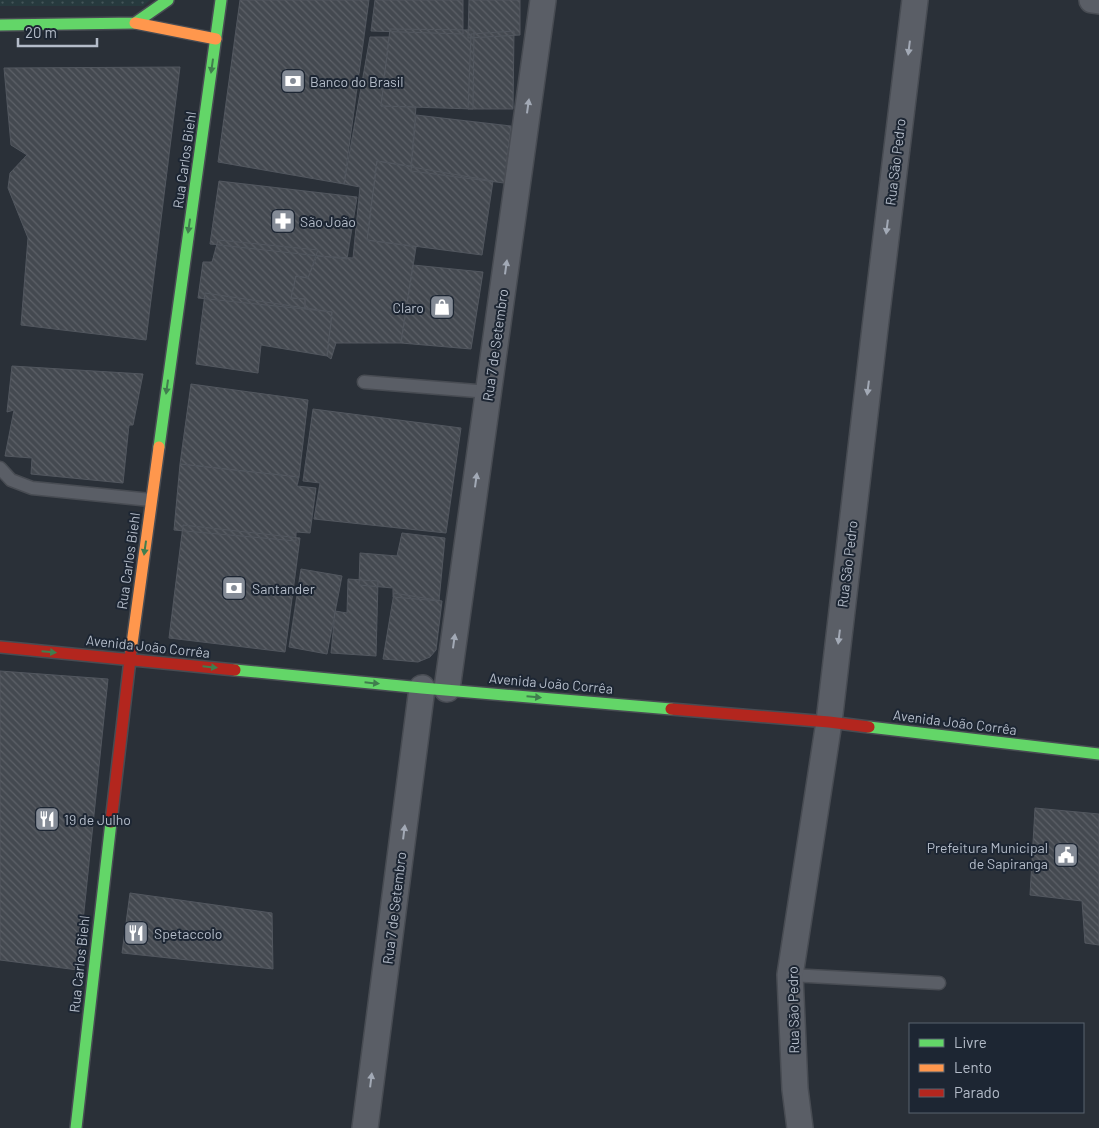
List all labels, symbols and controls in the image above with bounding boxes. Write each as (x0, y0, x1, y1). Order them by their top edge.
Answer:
scale bar (18, 15, 96, 47)
text: 20 m (25, 23, 57, 41)
one-way arrow (905, 41, 913, 57)
one-way arrow (208, 58, 216, 74)
bank icon: Banco do Brasil (280, 68, 306, 94)
place label: Banco do Brasil (310, 73, 404, 90)
one-way arrow (524, 98, 532, 114)
street label: Rua Carlos Biehl (169, 110, 199, 210)
street label: Rua São Pedro (881, 118, 909, 206)
pharmacy icon: São João (270, 208, 296, 234)
place label: São João (300, 213, 356, 230)
one-way arrow (185, 219, 193, 235)
one-way arrow (883, 219, 891, 235)
one-way arrow (502, 259, 510, 275)
street label: Rua 7 de Setembro (479, 288, 511, 402)
shop icon: Claro (429, 294, 455, 320)
place label: Claro (392, 299, 424, 316)
one-way arrow (163, 380, 171, 396)
one-way arrow (864, 381, 872, 397)
one-way arrow (473, 472, 481, 488)
street label: Rua Carlos Biehl (113, 511, 143, 611)
street label: Rua São Pedro (833, 520, 861, 608)
one-way arrow (140, 541, 148, 557)
bank icon: Santander (221, 575, 247, 601)
place label: Santander (252, 580, 315, 597)
one-way arrow (835, 629, 843, 645)
street label: Avenida João Corrêa (85, 631, 211, 661)
one-way arrow (450, 633, 458, 649)
one-way arrow (41, 648, 57, 656)
one-way arrow (203, 663, 219, 671)
street label: Avenida João Corrêa (488, 669, 614, 697)
one-way arrow (364, 679, 380, 687)
one-way arrow (526, 693, 542, 701)
street label: Avenida João Corrêa (892, 706, 1018, 738)
restaurant icon: 19 de Julho (34, 806, 60, 832)
place label: 19 de Julho (64, 811, 131, 828)
one-way arrow (400, 823, 408, 839)
place label: Prefeitura Municipal de Sapiranga (927, 839, 1048, 872)
public building icon: Prefeitura Municipal de Sapiranga (1053, 842, 1079, 868)
street label: Rua 7 de Setembro (379, 851, 409, 965)
street label: Rua Carlos Biehl (65, 915, 93, 1013)
restaurant icon: Spetaccolo (123, 920, 149, 946)
place label: Spetaccolo (154, 925, 222, 942)
street label: Rua São Pedro (784, 966, 802, 1054)
legend (909, 1023, 1084, 1113)
text: Livre (954, 1033, 987, 1051)
text: Lento (954, 1058, 992, 1076)
one-way arrow (367, 1071, 375, 1087)
text: Parado (954, 1083, 1000, 1101)

